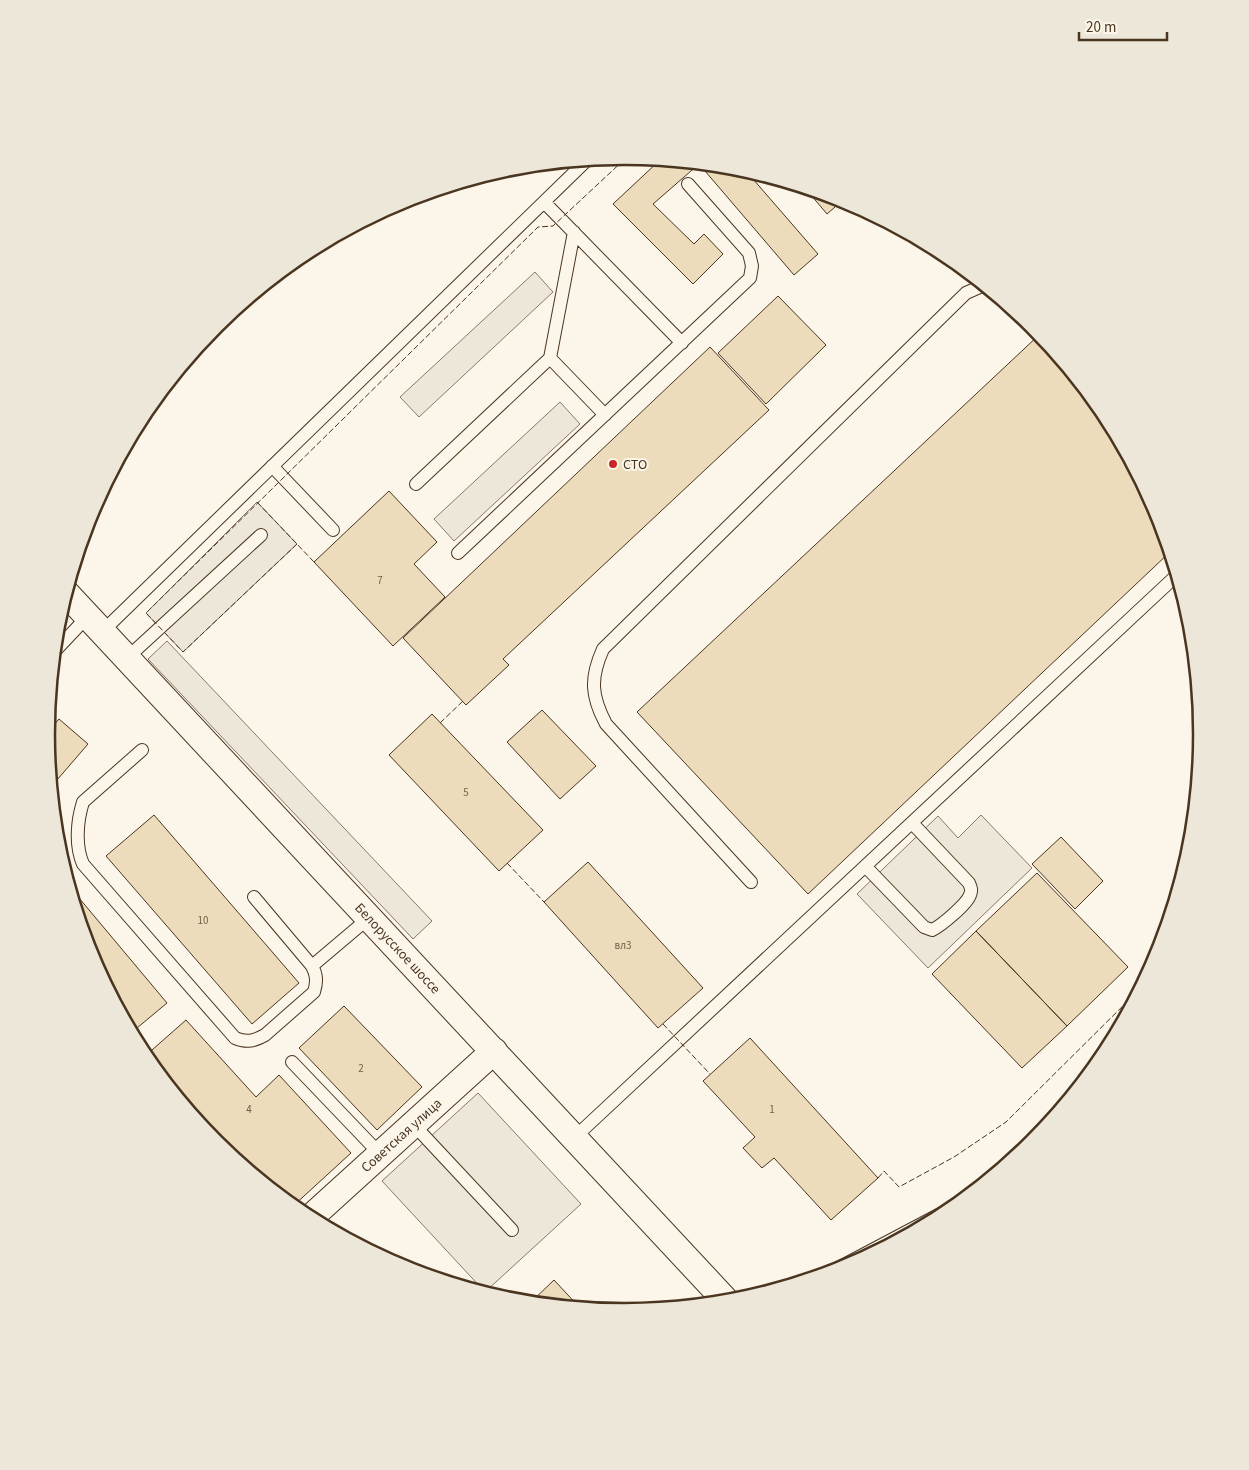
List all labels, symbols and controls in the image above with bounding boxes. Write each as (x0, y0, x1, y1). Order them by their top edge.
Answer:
scale bar (1079, 10, 1166, 42)
text: 20 m (1086, 17, 1116, 38)
place label: СТО (623, 455, 647, 475)
marker: СТО (607, 458, 619, 470)
house number: 7 (377, 573, 383, 588)
house number: 5 (463, 785, 469, 800)
street label: Белорусское шоссе (350, 899, 445, 999)
house number: 10 (198, 913, 208, 928)
house number: вл3 (615, 938, 631, 953)
house number: 2 (358, 1061, 364, 1076)
street label: Советская улица (357, 1094, 447, 1178)
house number: 4 (246, 1102, 252, 1117)
house number: 1 (769, 1102, 775, 1117)

